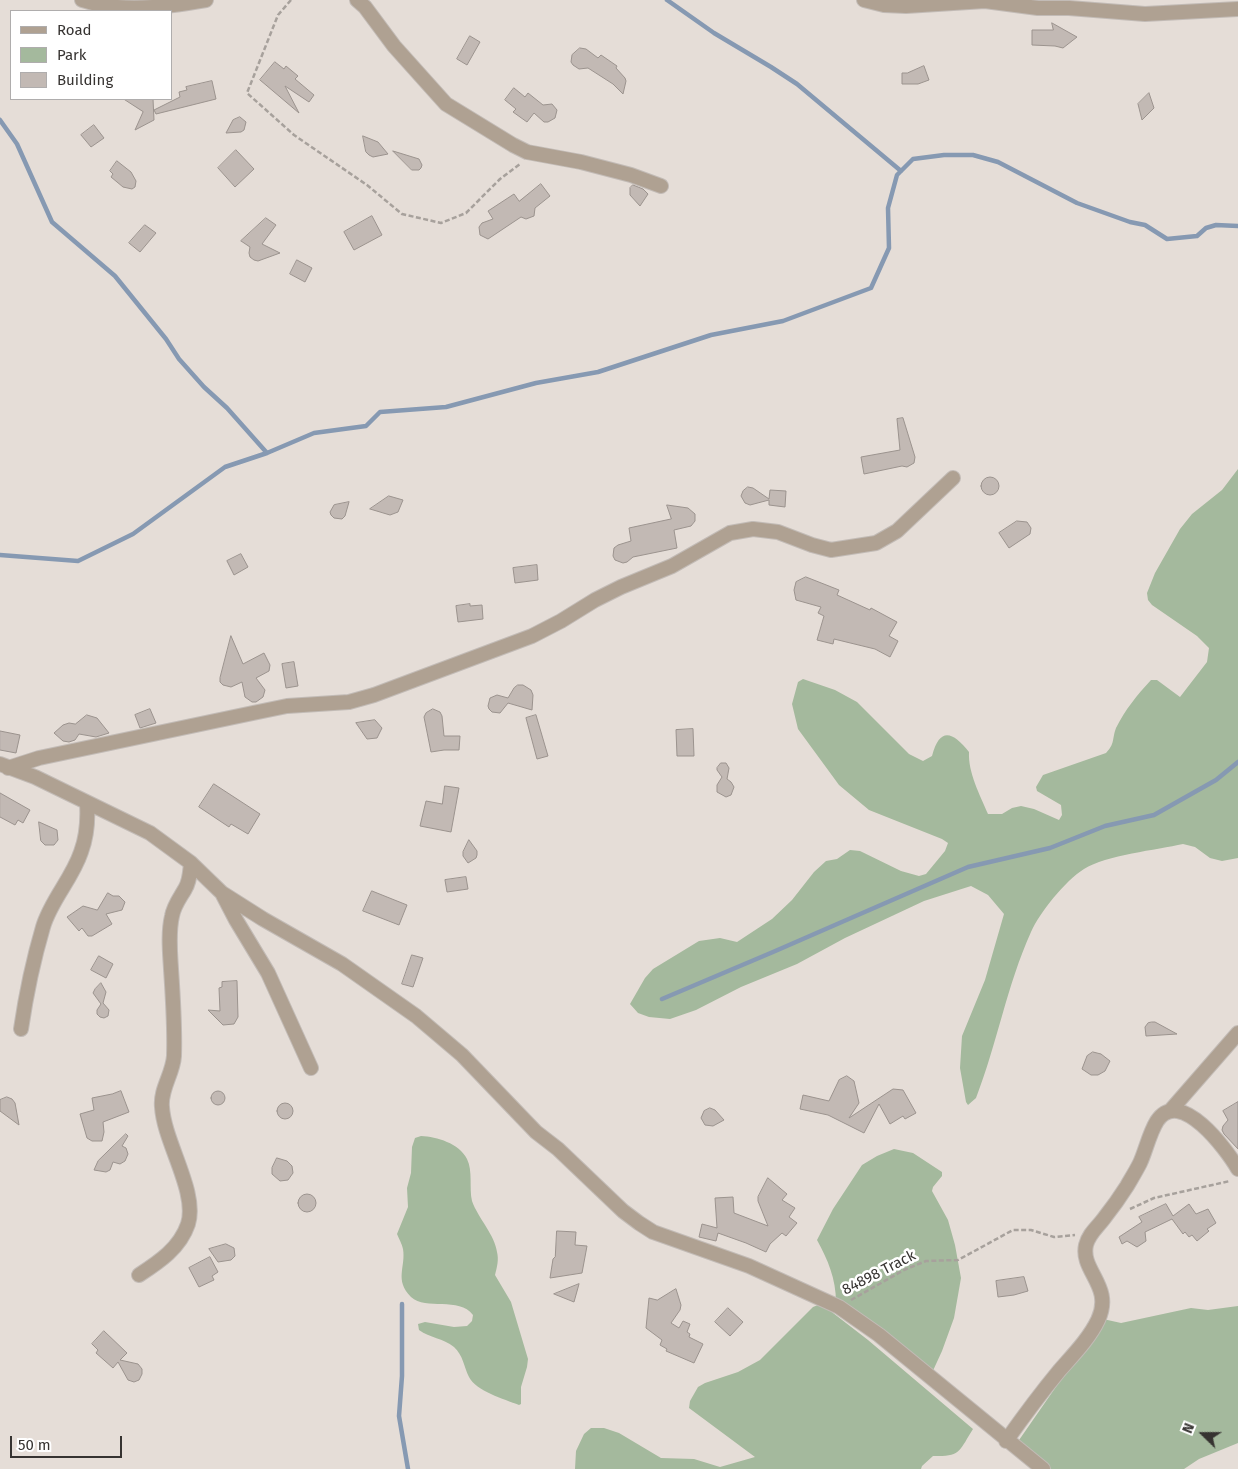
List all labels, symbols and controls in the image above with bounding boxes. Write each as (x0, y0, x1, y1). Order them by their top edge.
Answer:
legend (10, 10, 172, 100)
text: Road (57, 21, 92, 39)
text: Park (57, 46, 87, 64)
text: Building (57, 71, 113, 89)
street label: 84898 Track (839, 1247, 919, 1299)
north arrow (1178, 1409, 1228, 1459)
text: N (1179, 1421, 1198, 1436)
scale bar (12, 1426, 125, 1458)
text: 50 m (18, 1436, 51, 1454)

